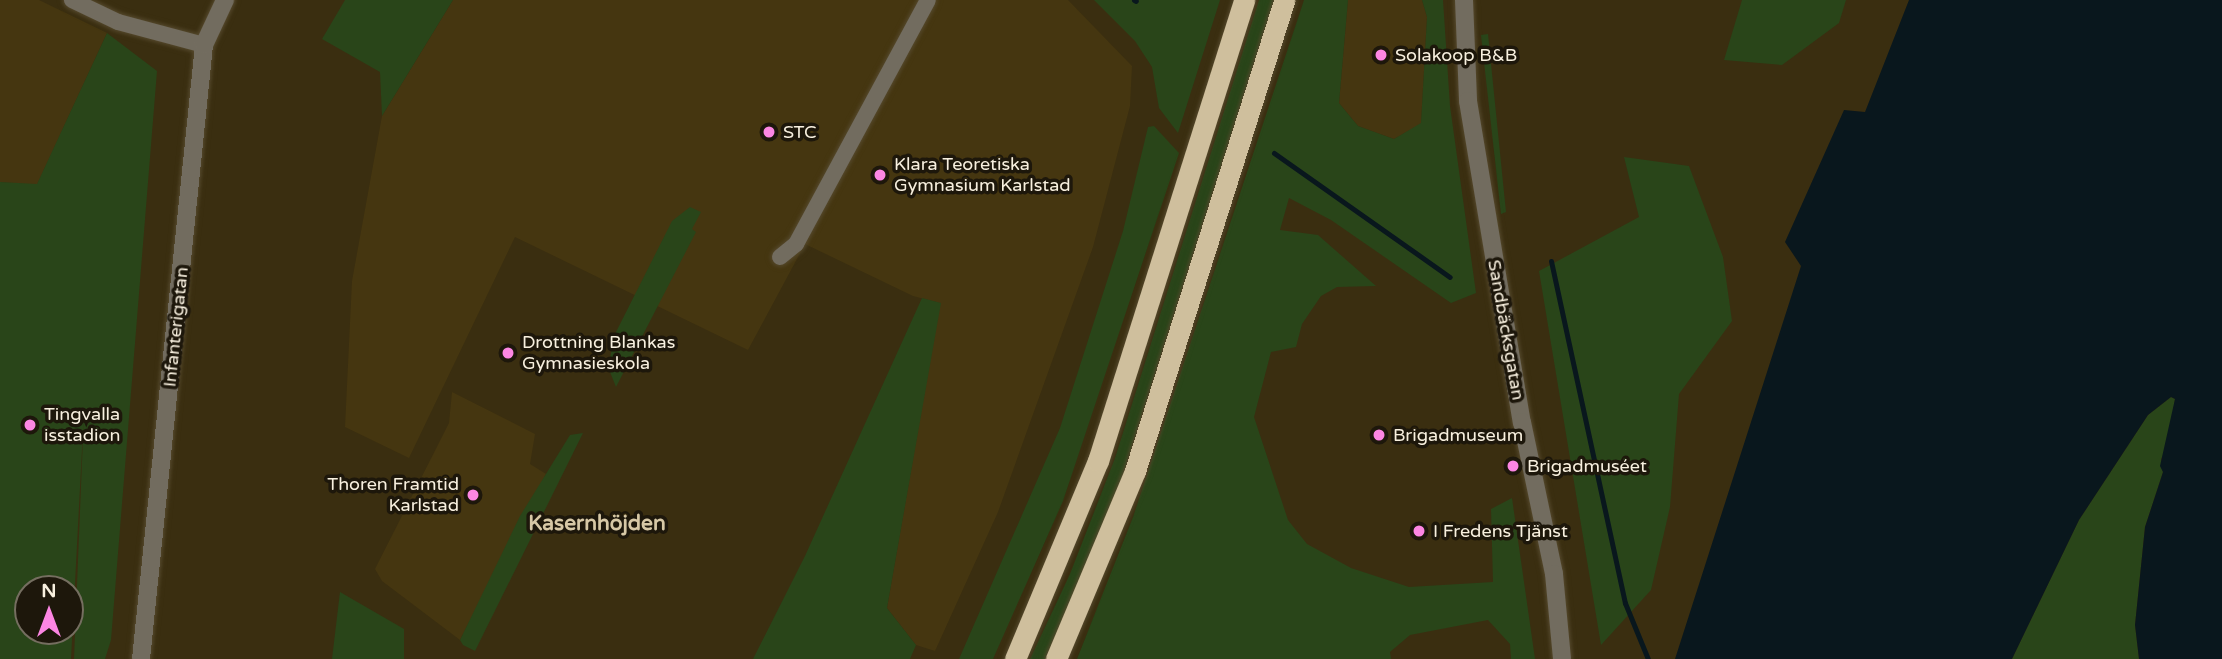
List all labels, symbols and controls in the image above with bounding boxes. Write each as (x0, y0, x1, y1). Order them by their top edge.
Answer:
place label: Solakoop B&B (1395, 44, 1517, 66)
marker: Solakoop B&B (1373, 47, 1389, 63)
place label: STC (783, 121, 816, 143)
marker: STC (761, 124, 777, 140)
place label: Klara Teoretiska Gymnasium Karlstad (894, 154, 1071, 196)
marker: Klara Teoretiska Gymnasium Karlstad (872, 167, 888, 183)
street label: Sandbäcksgatan (1483, 258, 1529, 402)
street label: Infanterigatan (159, 266, 193, 388)
place label: Drottning Blankas Gymnasieskola (522, 332, 675, 374)
marker: Drottning Blankas Gymnasieskola (500, 345, 516, 361)
place label: Tingvalla isstadion (44, 404, 120, 446)
marker: Tingvalla isstadion (22, 417, 38, 433)
place label: Brigadmuseum (1393, 424, 1523, 446)
marker: Brigadmuseum (1371, 427, 1387, 443)
place label: Brigadmuséet (1527, 455, 1647, 477)
marker: Brigadmuséet (1505, 458, 1521, 474)
place label: Thoren Framtid Karlstad (327, 474, 459, 516)
marker: Thoren Framtid Karlstad (465, 487, 481, 503)
district label: Kasernhöjden (528, 511, 666, 537)
place label: I Fredens Tjänst (1433, 520, 1568, 542)
marker: I Fredens Tjänst (1411, 523, 1427, 539)
north arrow (14, 575, 84, 645)
text: N (41, 580, 57, 602)

